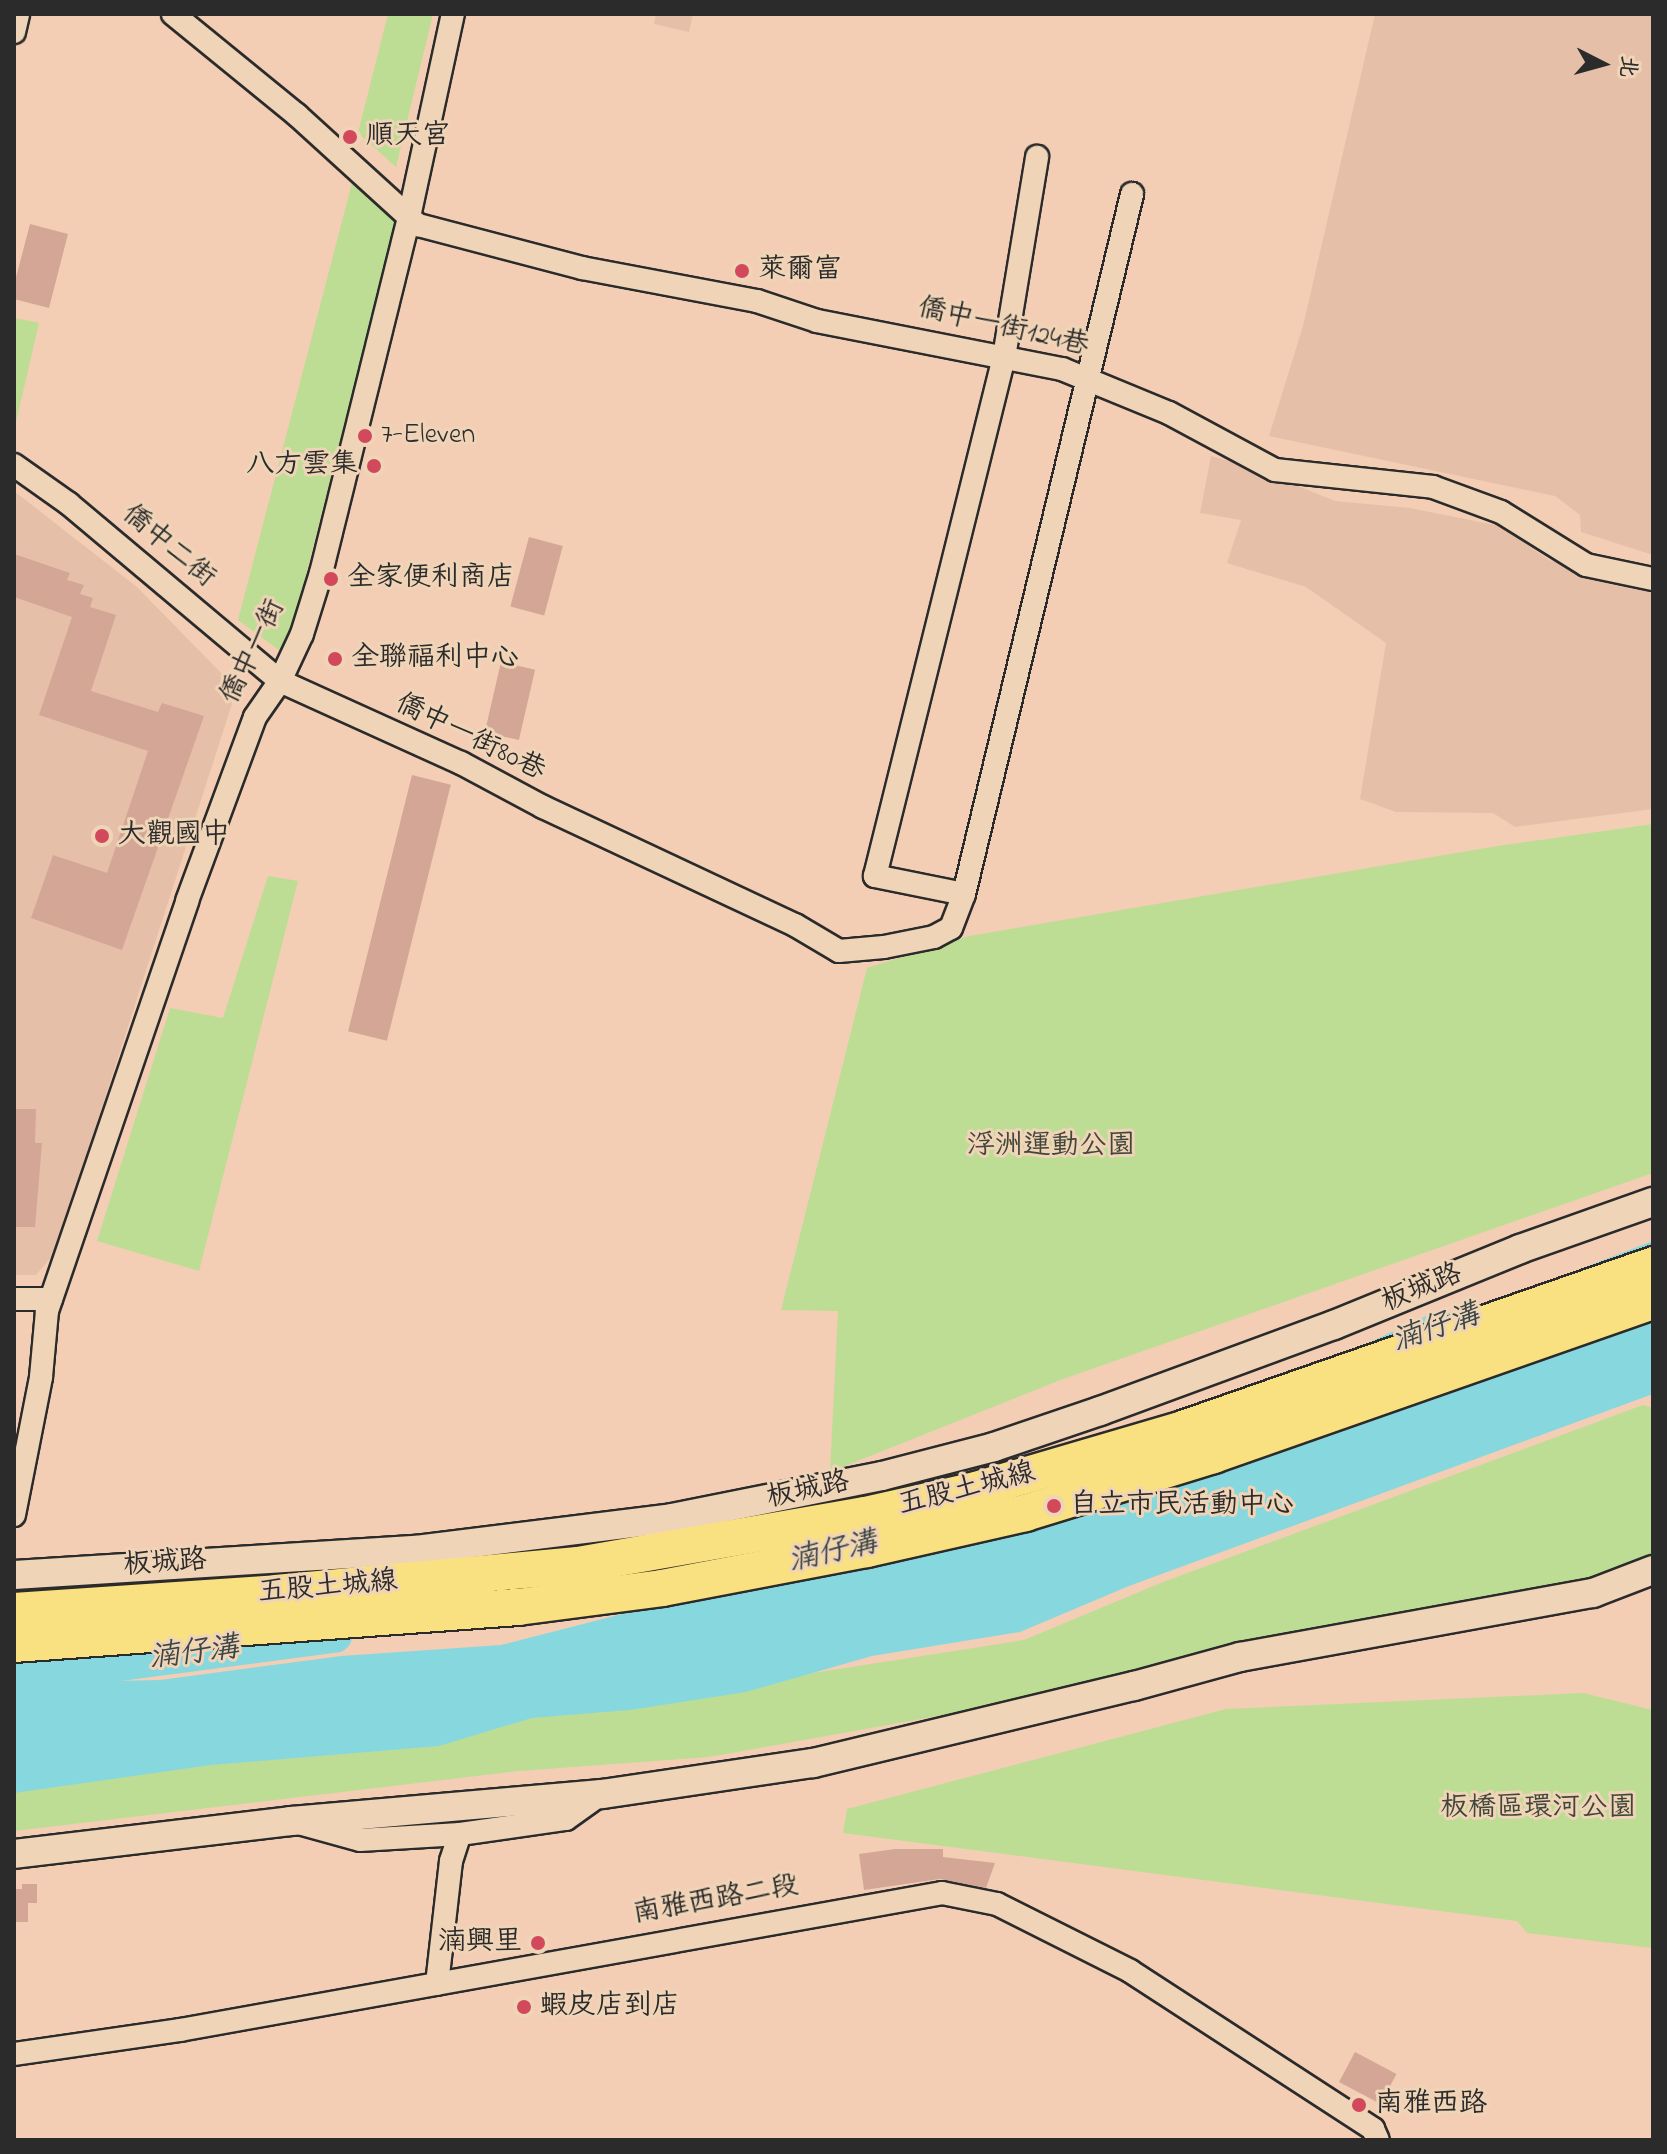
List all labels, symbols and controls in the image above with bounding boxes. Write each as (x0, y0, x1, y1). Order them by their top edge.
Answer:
north arrow (1563, 24, 1643, 104)
text: 北 (1610, 54, 1644, 79)
place label: 順天宮 (366, 120, 450, 154)
marker: 順天宮 (341, 128, 359, 146)
place label: 萊爾富 (758, 254, 842, 288)
marker: 萊爾富 (733, 262, 751, 280)
street label: 僑中一街124巷 (914, 292, 1092, 364)
place label: 7-Eleven (381, 419, 475, 453)
marker: 7-Eleven (356, 427, 374, 445)
place label: 八方雲集 (246, 449, 358, 483)
marker: 八方雲集 (365, 457, 383, 475)
street label: 僑中二街 (114, 498, 222, 596)
place label: 全家便利商店 (347, 562, 515, 596)
marker: 全家便利商店 (322, 570, 340, 588)
street label: 僑中一街 (214, 594, 294, 710)
place label: 全聯福利中心 (351, 642, 519, 676)
marker: 全聯福利中心 (326, 650, 344, 668)
street label: 僑中一街80巷 (390, 687, 550, 789)
place label: 大觀國中 (118, 819, 230, 853)
marker: 大觀國中 (93, 827, 111, 845)
park label: 浮洲運動公園 (967, 1130, 1135, 1164)
street label: 板城路 (1377, 1258, 1467, 1320)
water label: 湳仔溝 (1388, 1297, 1484, 1361)
street label: 五股土城線 (895, 1457, 1039, 1523)
street label: 板城路 (763, 1466, 853, 1516)
place label: 自立市民活動中心 (1070, 1489, 1294, 1523)
marker: 自立市民活動中心 (1045, 1497, 1063, 1515)
water label: 湳仔溝 (785, 1525, 881, 1581)
street label: 板城路 (122, 1544, 208, 1584)
street label: 五股土城線 (257, 1565, 399, 1611)
water label: 湳仔溝 (147, 1631, 241, 1677)
park label: 板橋區環河公園 (1440, 1792, 1636, 1826)
street label: 南雅西路二段 (630, 1870, 802, 1932)
place label: 湳興里 (438, 1926, 522, 1960)
marker: 湳興里 (529, 1934, 547, 1952)
place label: 蝦皮店到店 (540, 1990, 680, 2024)
marker: 蝦皮店到店 (515, 1998, 533, 2016)
place label: 南雅西路 (1375, 2088, 1487, 2122)
marker: 南雅西路 (1350, 2096, 1368, 2114)

